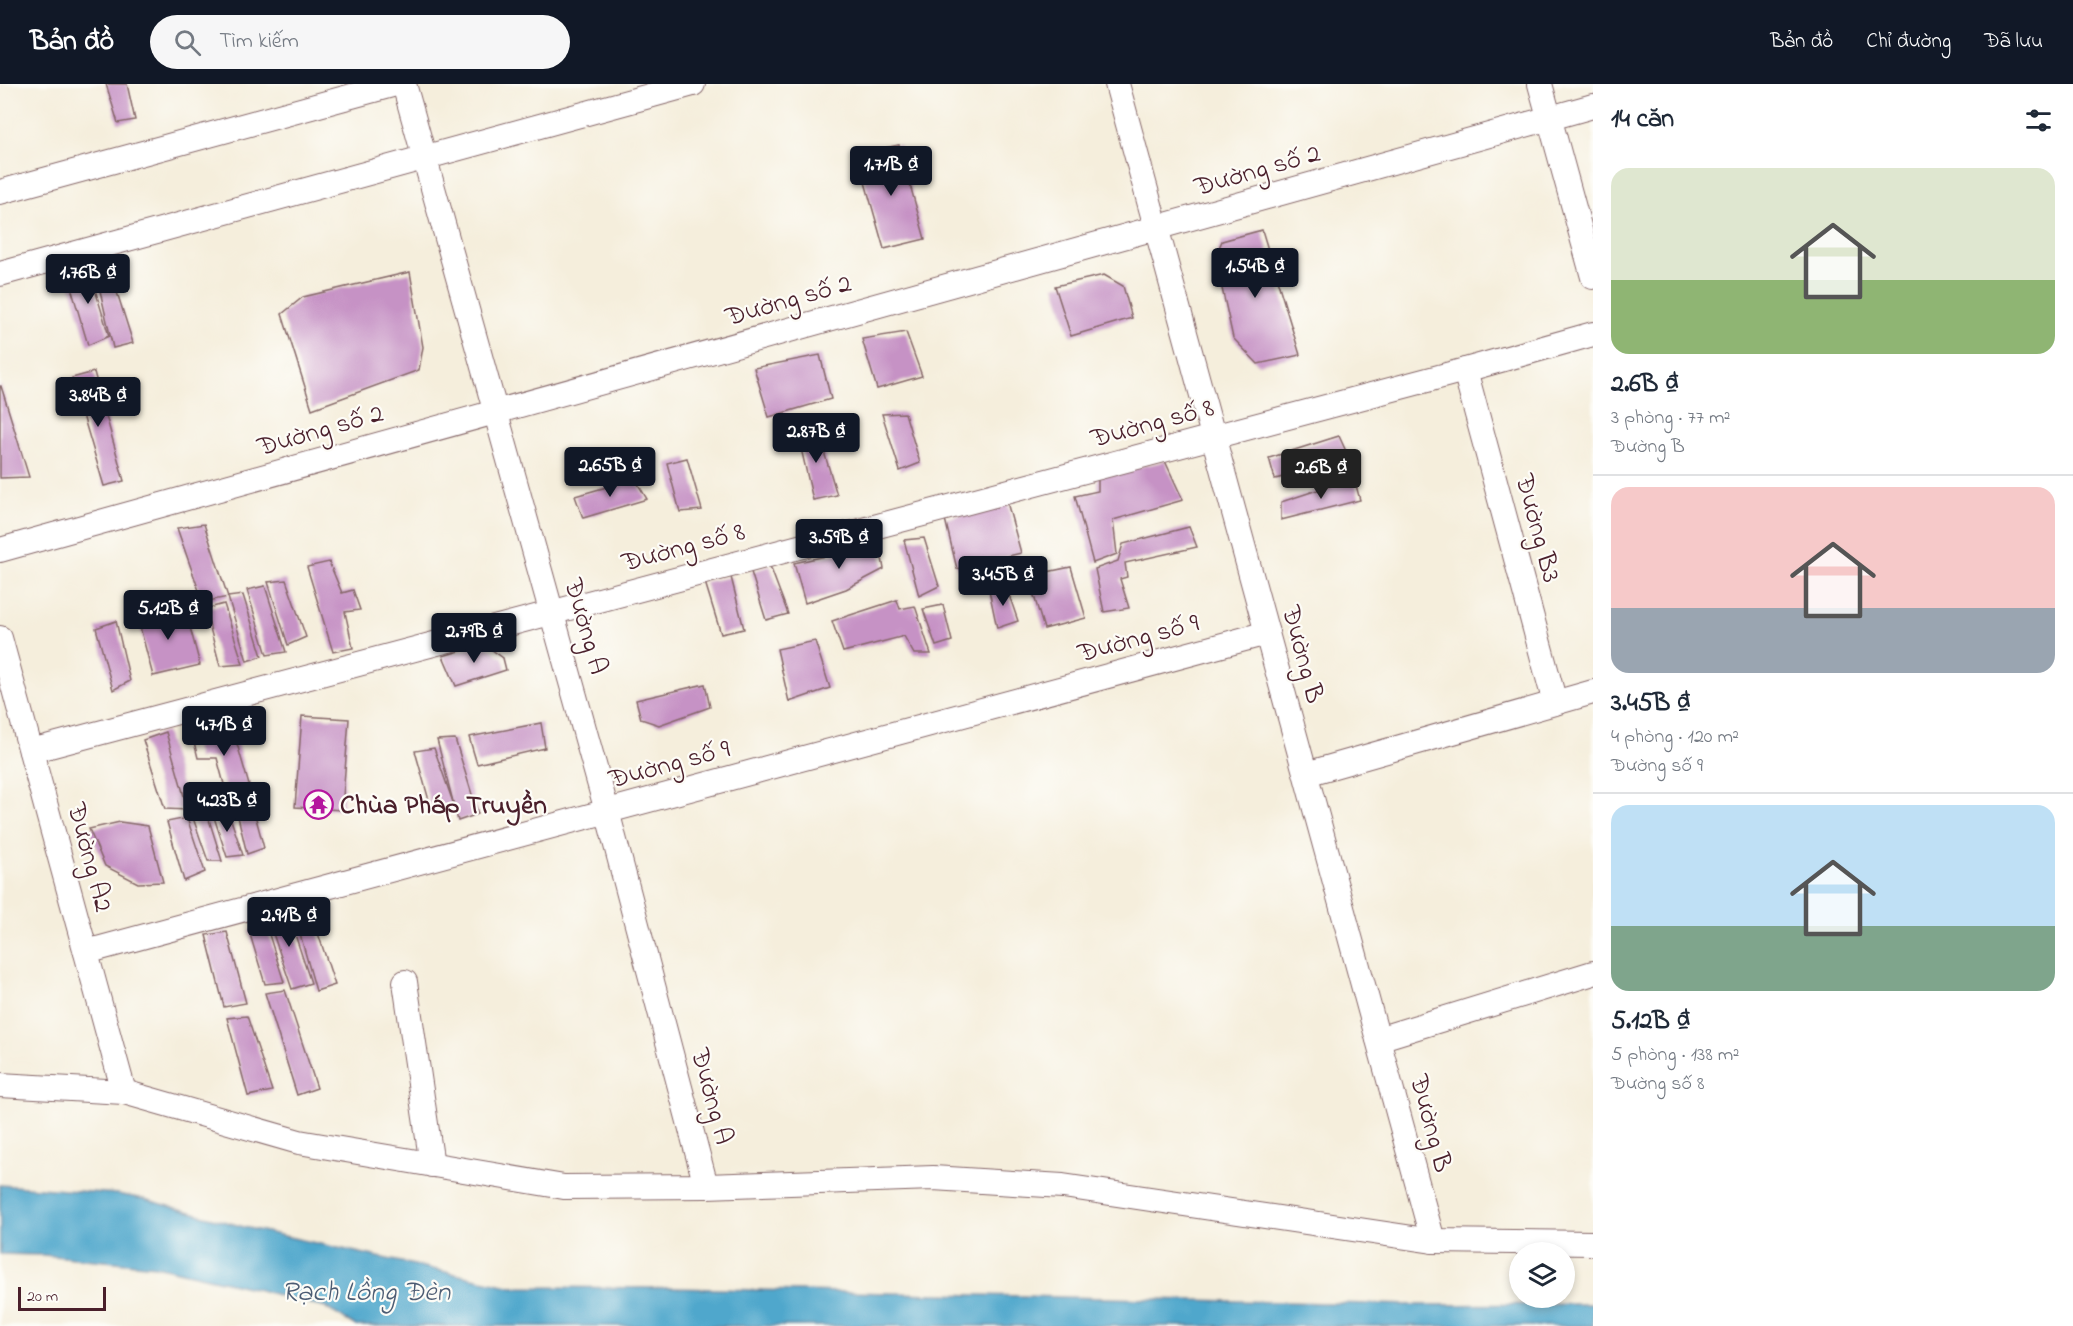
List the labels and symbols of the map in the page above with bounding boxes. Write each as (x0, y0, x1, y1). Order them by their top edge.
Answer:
street label: Đường số 2 (1189, 135, 1325, 208)
pin: 1.71B ₫ (836, 146, 946, 197)
pin: 1.54B ₫ (1200, 248, 1310, 299)
pin: 1.76B ₫ (33, 254, 143, 305)
street label: Đường số 2 (720, 265, 856, 338)
pin: 3.84B ₫ (43, 377, 153, 428)
street label: Đường số 8 (1086, 389, 1219, 460)
street label: Đường số 2 (252, 395, 388, 468)
pin: 2.87B ₫ (761, 413, 871, 464)
pin: 2.65B ₫ (555, 447, 665, 498)
pin: 2.6B ₫ (1272, 449, 1370, 500)
street label: Đường B3 (1503, 469, 1570, 587)
street label: Đường số 8 (617, 513, 750, 584)
pin: 3.59B ₫ (784, 519, 894, 570)
pin: 3.45B ₫ (948, 556, 1058, 607)
street label: Đường A (552, 573, 617, 679)
pin: 5.12B ₫ (113, 590, 223, 641)
street label: Đường B (1270, 601, 1333, 708)
street label: Đường số 9 (1073, 605, 1204, 675)
pin: 2.79B ₫ (419, 613, 529, 664)
pin: 4.71B ₫ (169, 706, 279, 757)
street label: Đường số 9 (604, 731, 735, 801)
pin: 4.23B ₫ (172, 782, 282, 833)
place label: Chùa Pháp Truyền (340, 787, 547, 826)
temple icon: Chùa Pháp Truyền (303, 788, 335, 820)
street label: Đường A2 (55, 798, 122, 917)
pin: 2.91B ₫ (234, 897, 344, 948)
street label: Đường A (679, 1043, 742, 1149)
street label: Đường B (1398, 1070, 1461, 1177)
water label: Rạch Lồng Đèn (282, 1273, 451, 1314)
scale bar (18, 1284, 106, 1312)

